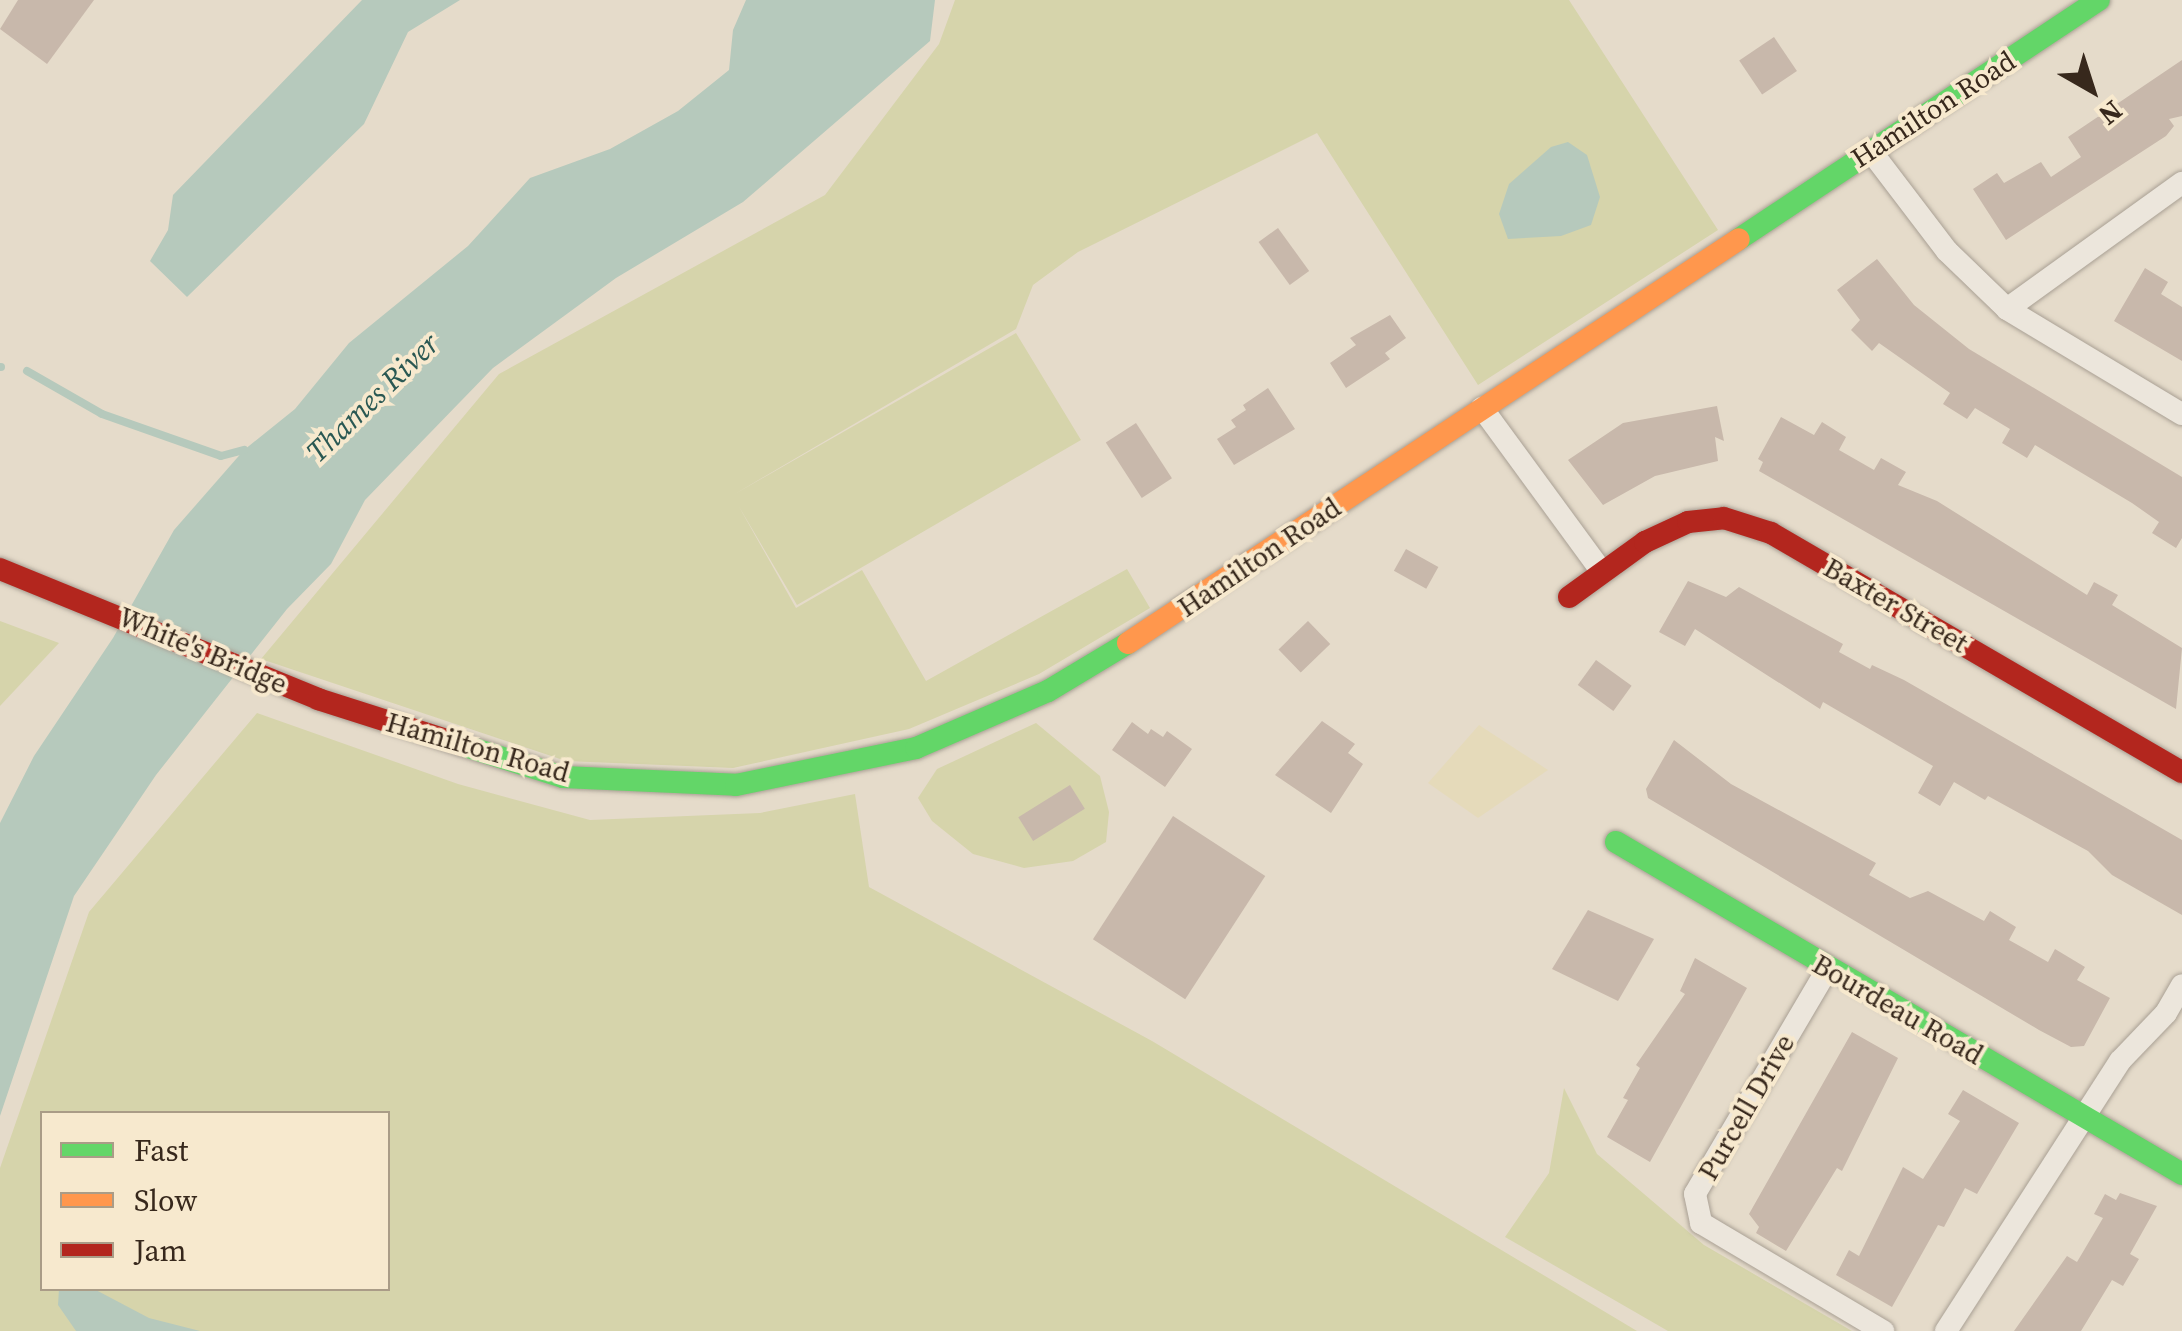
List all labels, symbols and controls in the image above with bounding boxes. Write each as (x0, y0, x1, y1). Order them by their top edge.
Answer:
north arrow (2042, 40, 2142, 140)
street label: Hamilton Road (1845, 43, 2021, 175)
text: N (2091, 92, 2131, 134)
water label: Thames River (299, 326, 447, 470)
street label: Hamilton Road (1171, 490, 1347, 624)
street label: Baxter Street (1818, 550, 1974, 660)
street label: White's Bridge (114, 599, 292, 701)
street label: Hamilton Road (383, 705, 573, 789)
street label: Bourdeau Road (1807, 947, 1989, 1071)
street label: Purcell Drive (1691, 1028, 1801, 1186)
legend (40, 1111, 390, 1291)
text: Fast (134, 1130, 188, 1171)
text: Slow (134, 1180, 197, 1221)
text: Jam (134, 1230, 187, 1271)

